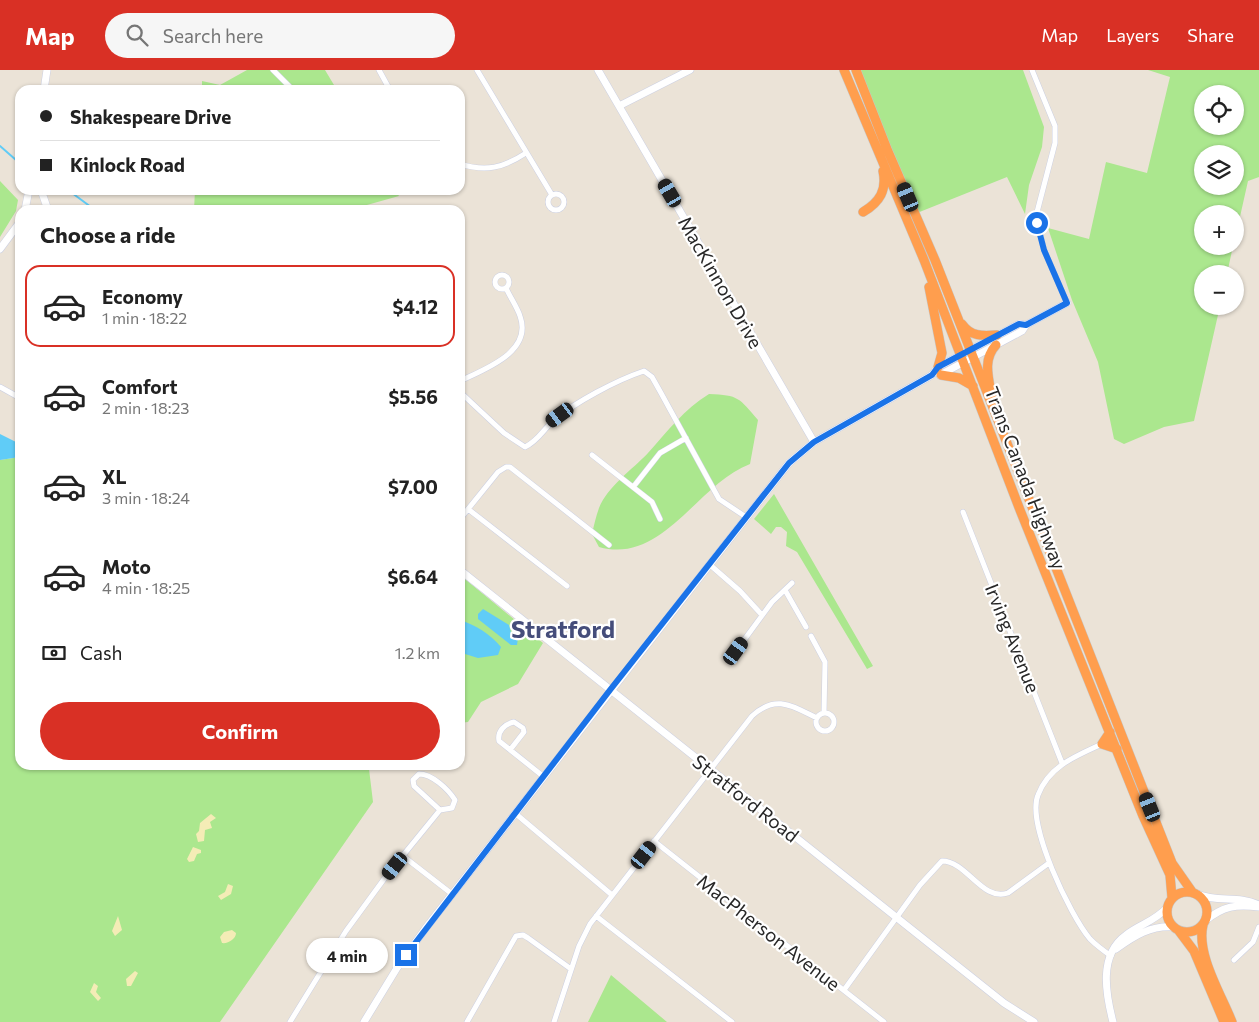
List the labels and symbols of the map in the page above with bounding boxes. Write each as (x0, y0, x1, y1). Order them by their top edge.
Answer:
car (656, 176, 683, 210)
car (895, 180, 920, 214)
street label: MacKinnon Drive (674, 212, 768, 352)
route start (1026, 212, 1048, 234)
street label: Trans Canada Highway (980, 383, 1072, 573)
car (543, 400, 576, 430)
street label: Irving Avenue (981, 580, 1045, 696)
district label: Stratford (511, 614, 615, 643)
car (721, 634, 750, 668)
street label: Stratford Road (688, 749, 804, 847)
car (1137, 790, 1162, 824)
car (628, 839, 659, 871)
car (379, 850, 410, 882)
street label: MacPherson Avenue (693, 869, 845, 995)
callout: 4 min (306, 938, 388, 972)
route end (395, 944, 417, 966)

